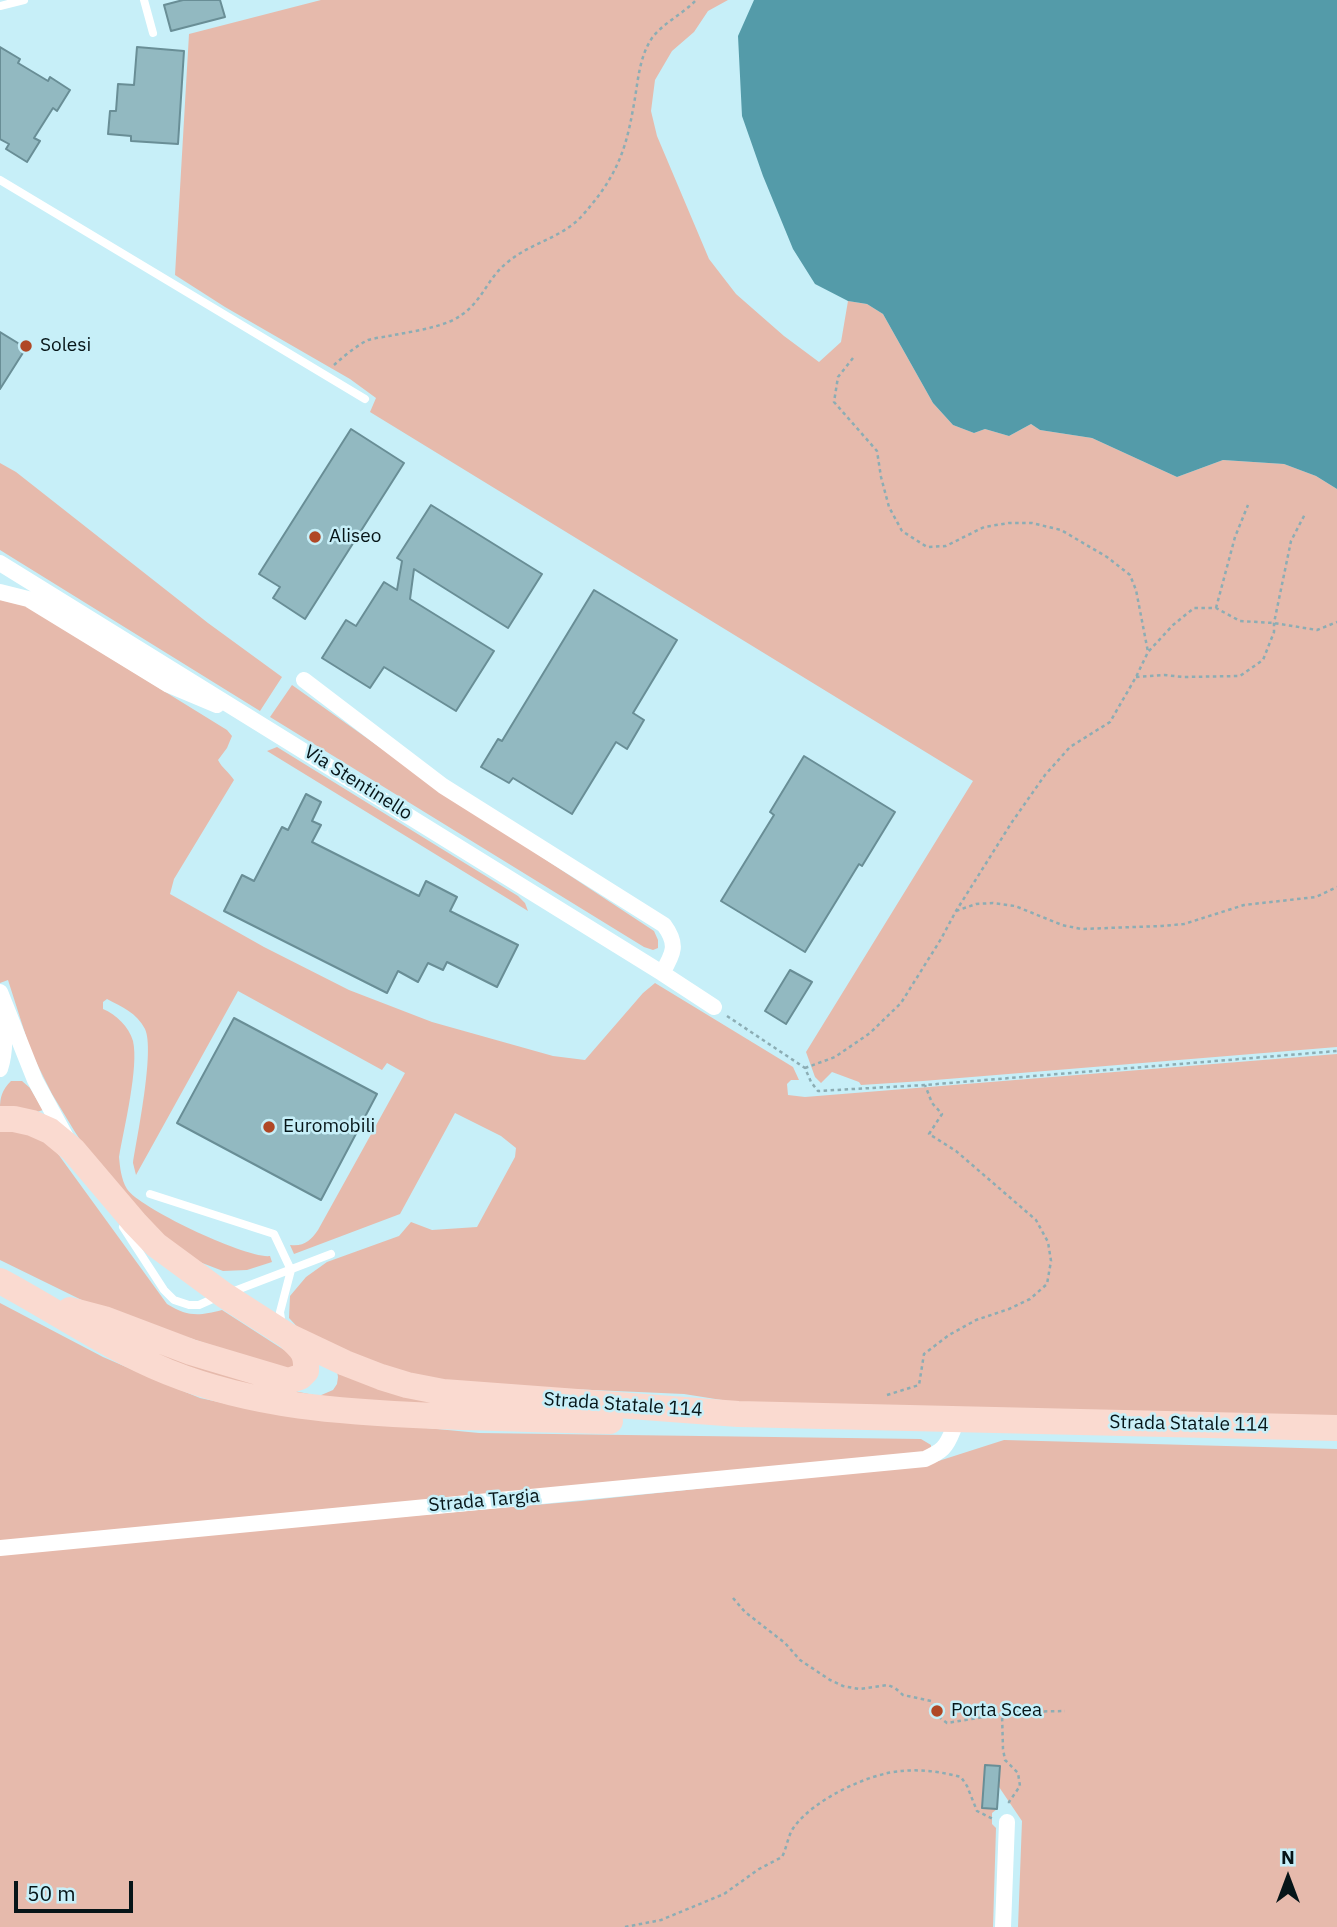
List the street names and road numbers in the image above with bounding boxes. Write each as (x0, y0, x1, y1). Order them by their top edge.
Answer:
street label: Via Stentinello (300, 741, 416, 825)
street label: Strada Statale 114 (543, 1388, 703, 1422)
street label: Strada Statale 114 (1109, 1411, 1269, 1437)
street label: Strada Targia (427, 1485, 541, 1517)

